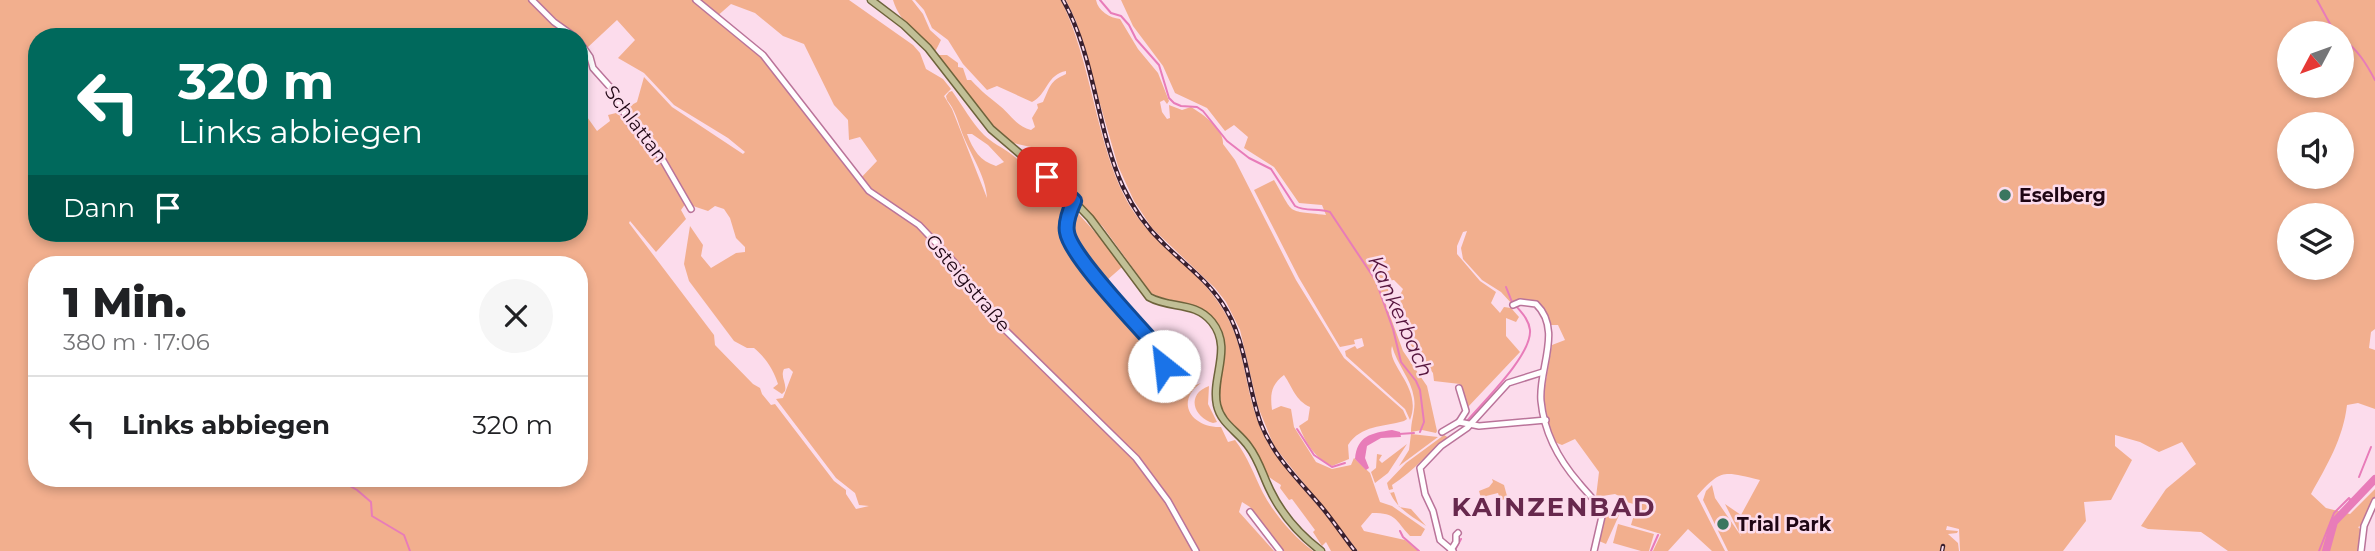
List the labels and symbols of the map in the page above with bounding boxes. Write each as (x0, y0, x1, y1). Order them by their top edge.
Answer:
north arrow (2277, 21, 2354, 98)
street label: Schlattan (600, 81, 672, 167)
pin (1017, 147, 1077, 207)
place label: Eselberg (2019, 184, 2106, 207)
marker: Eselberg (1997, 187, 2013, 203)
street label: Gsteigstraße (921, 230, 1015, 336)
water label: Kankerbach (1363, 251, 1439, 381)
position arrow (1127, 329, 1201, 403)
district label: KAINZENBAD (1451, 491, 1657, 523)
place label: Trial Park (1737, 513, 1832, 536)
marker: Trial Park (1715, 516, 1731, 532)

